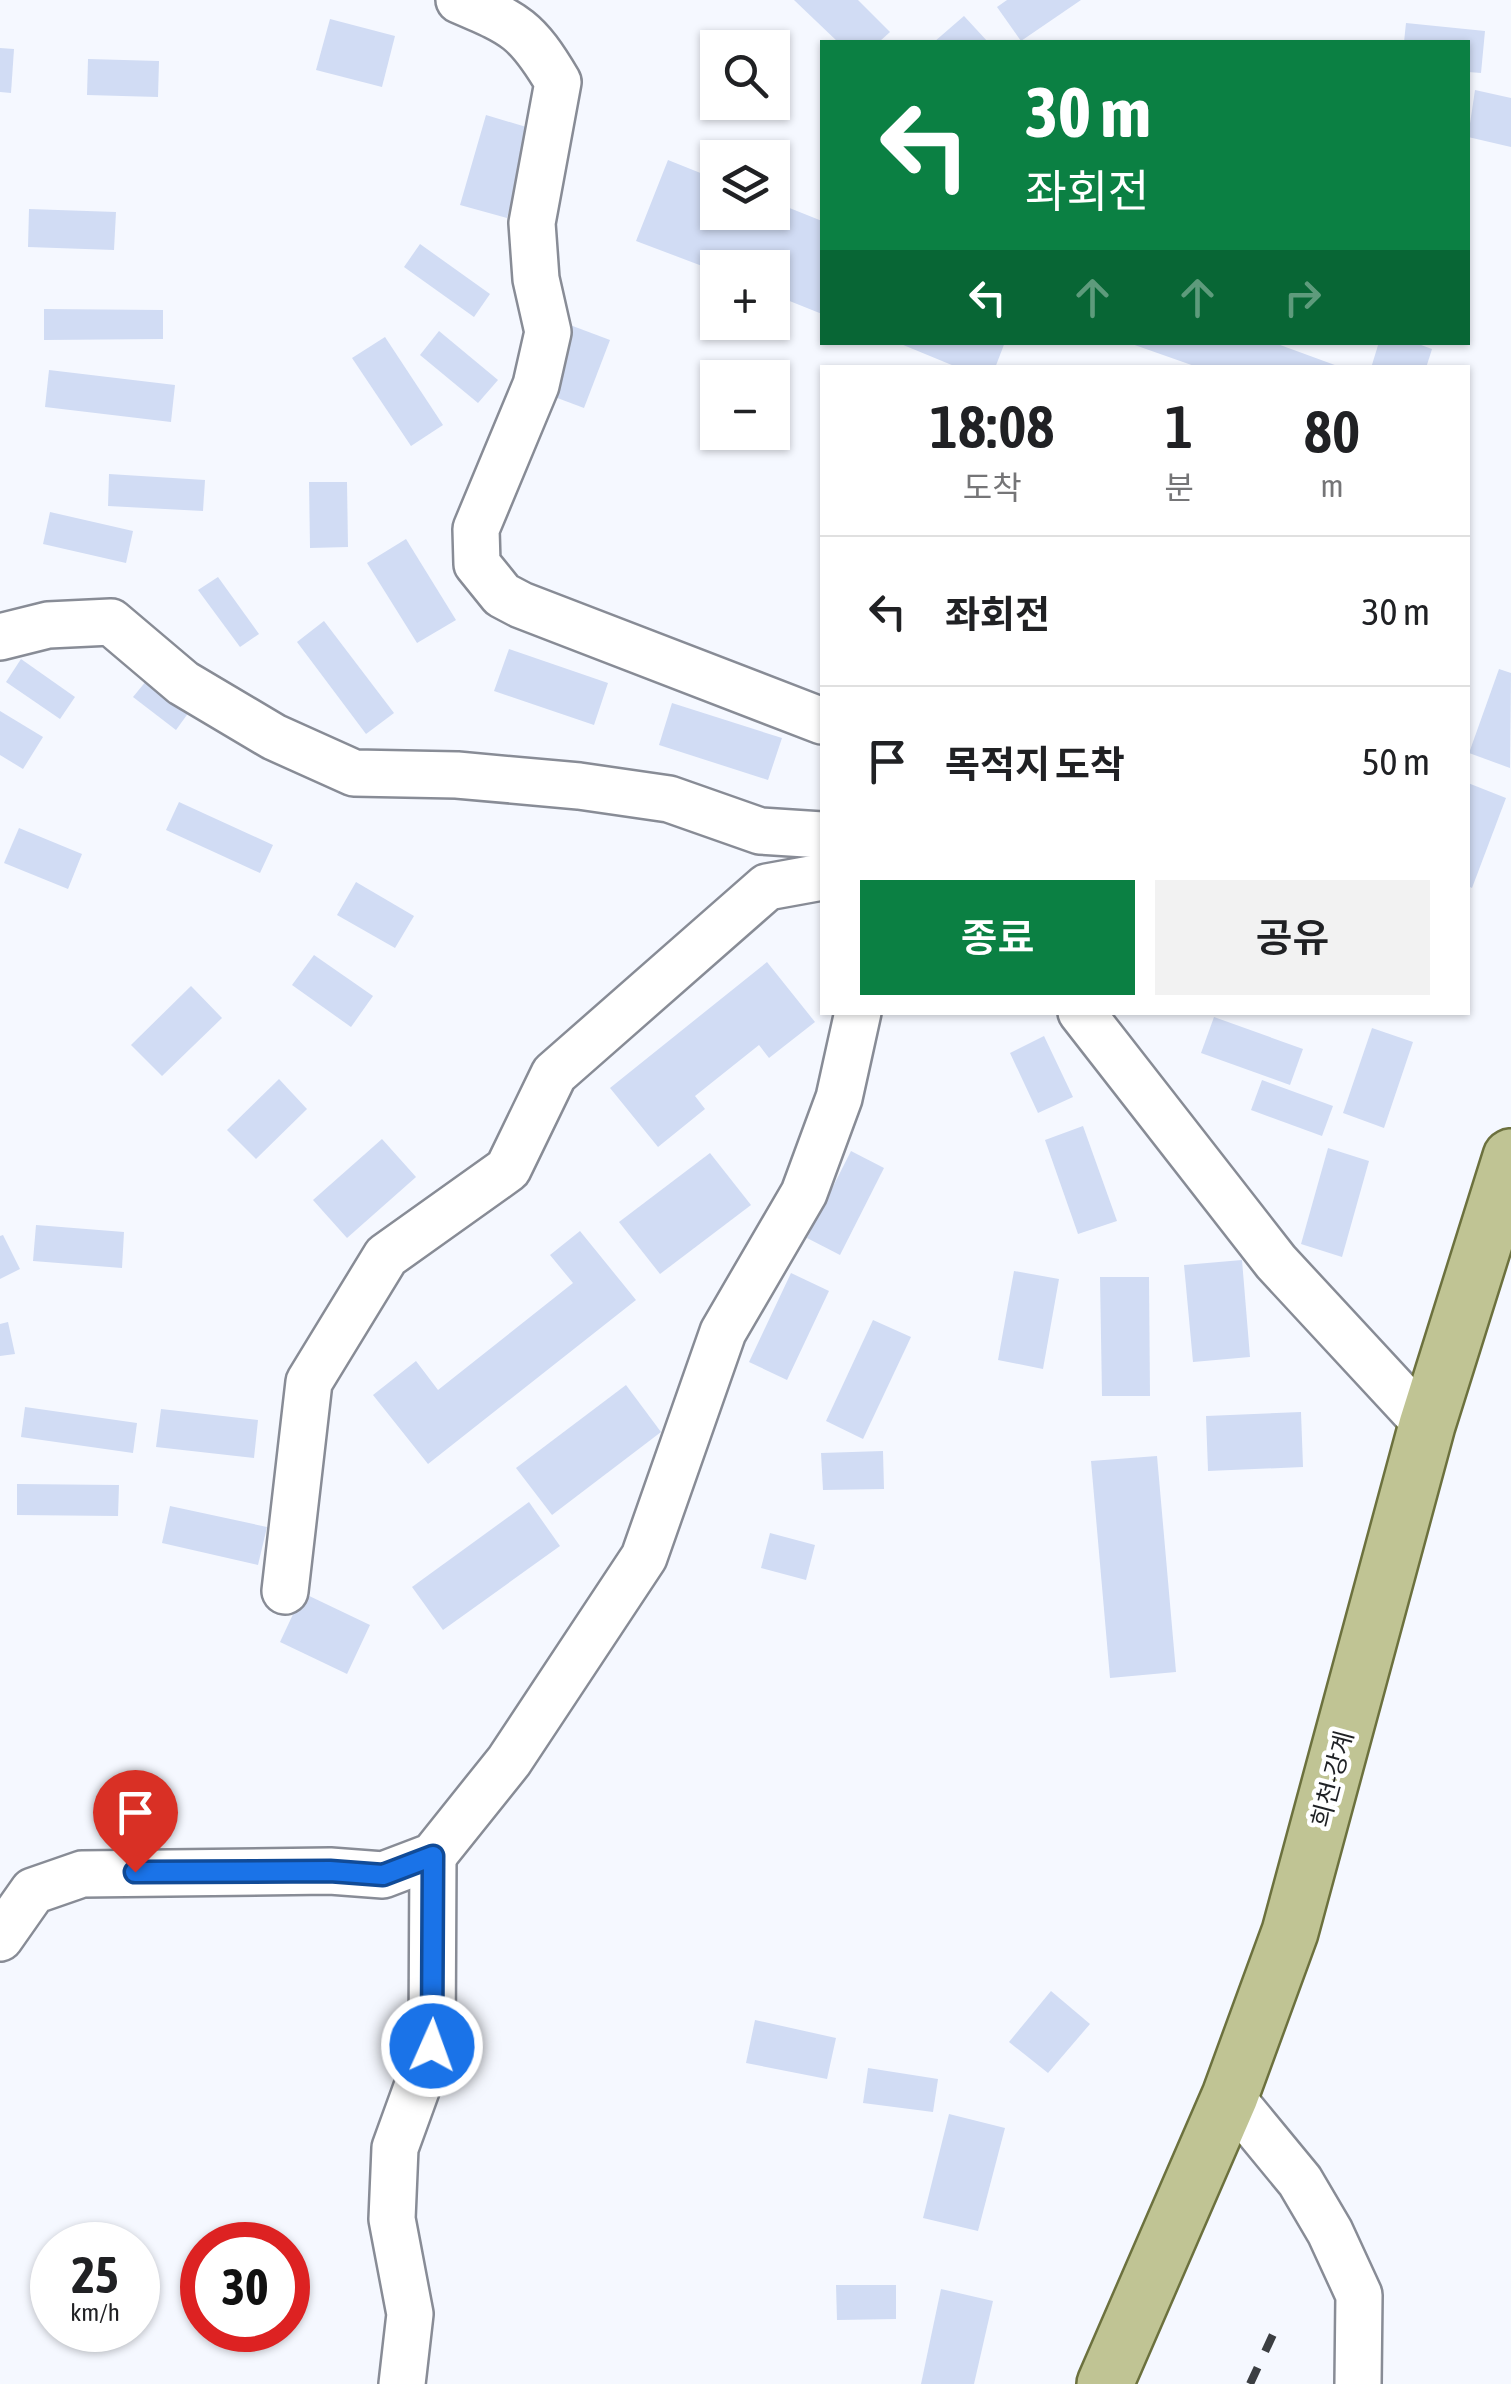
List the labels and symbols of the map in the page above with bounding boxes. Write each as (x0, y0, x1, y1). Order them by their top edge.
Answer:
street label: 희천-강계 (1306, 1728, 1358, 1830)
pin (93, 1770, 178, 1873)
position arrow (380, 1994, 484, 2098)
speed limit sign: 30 (180, 2222, 310, 2352)

